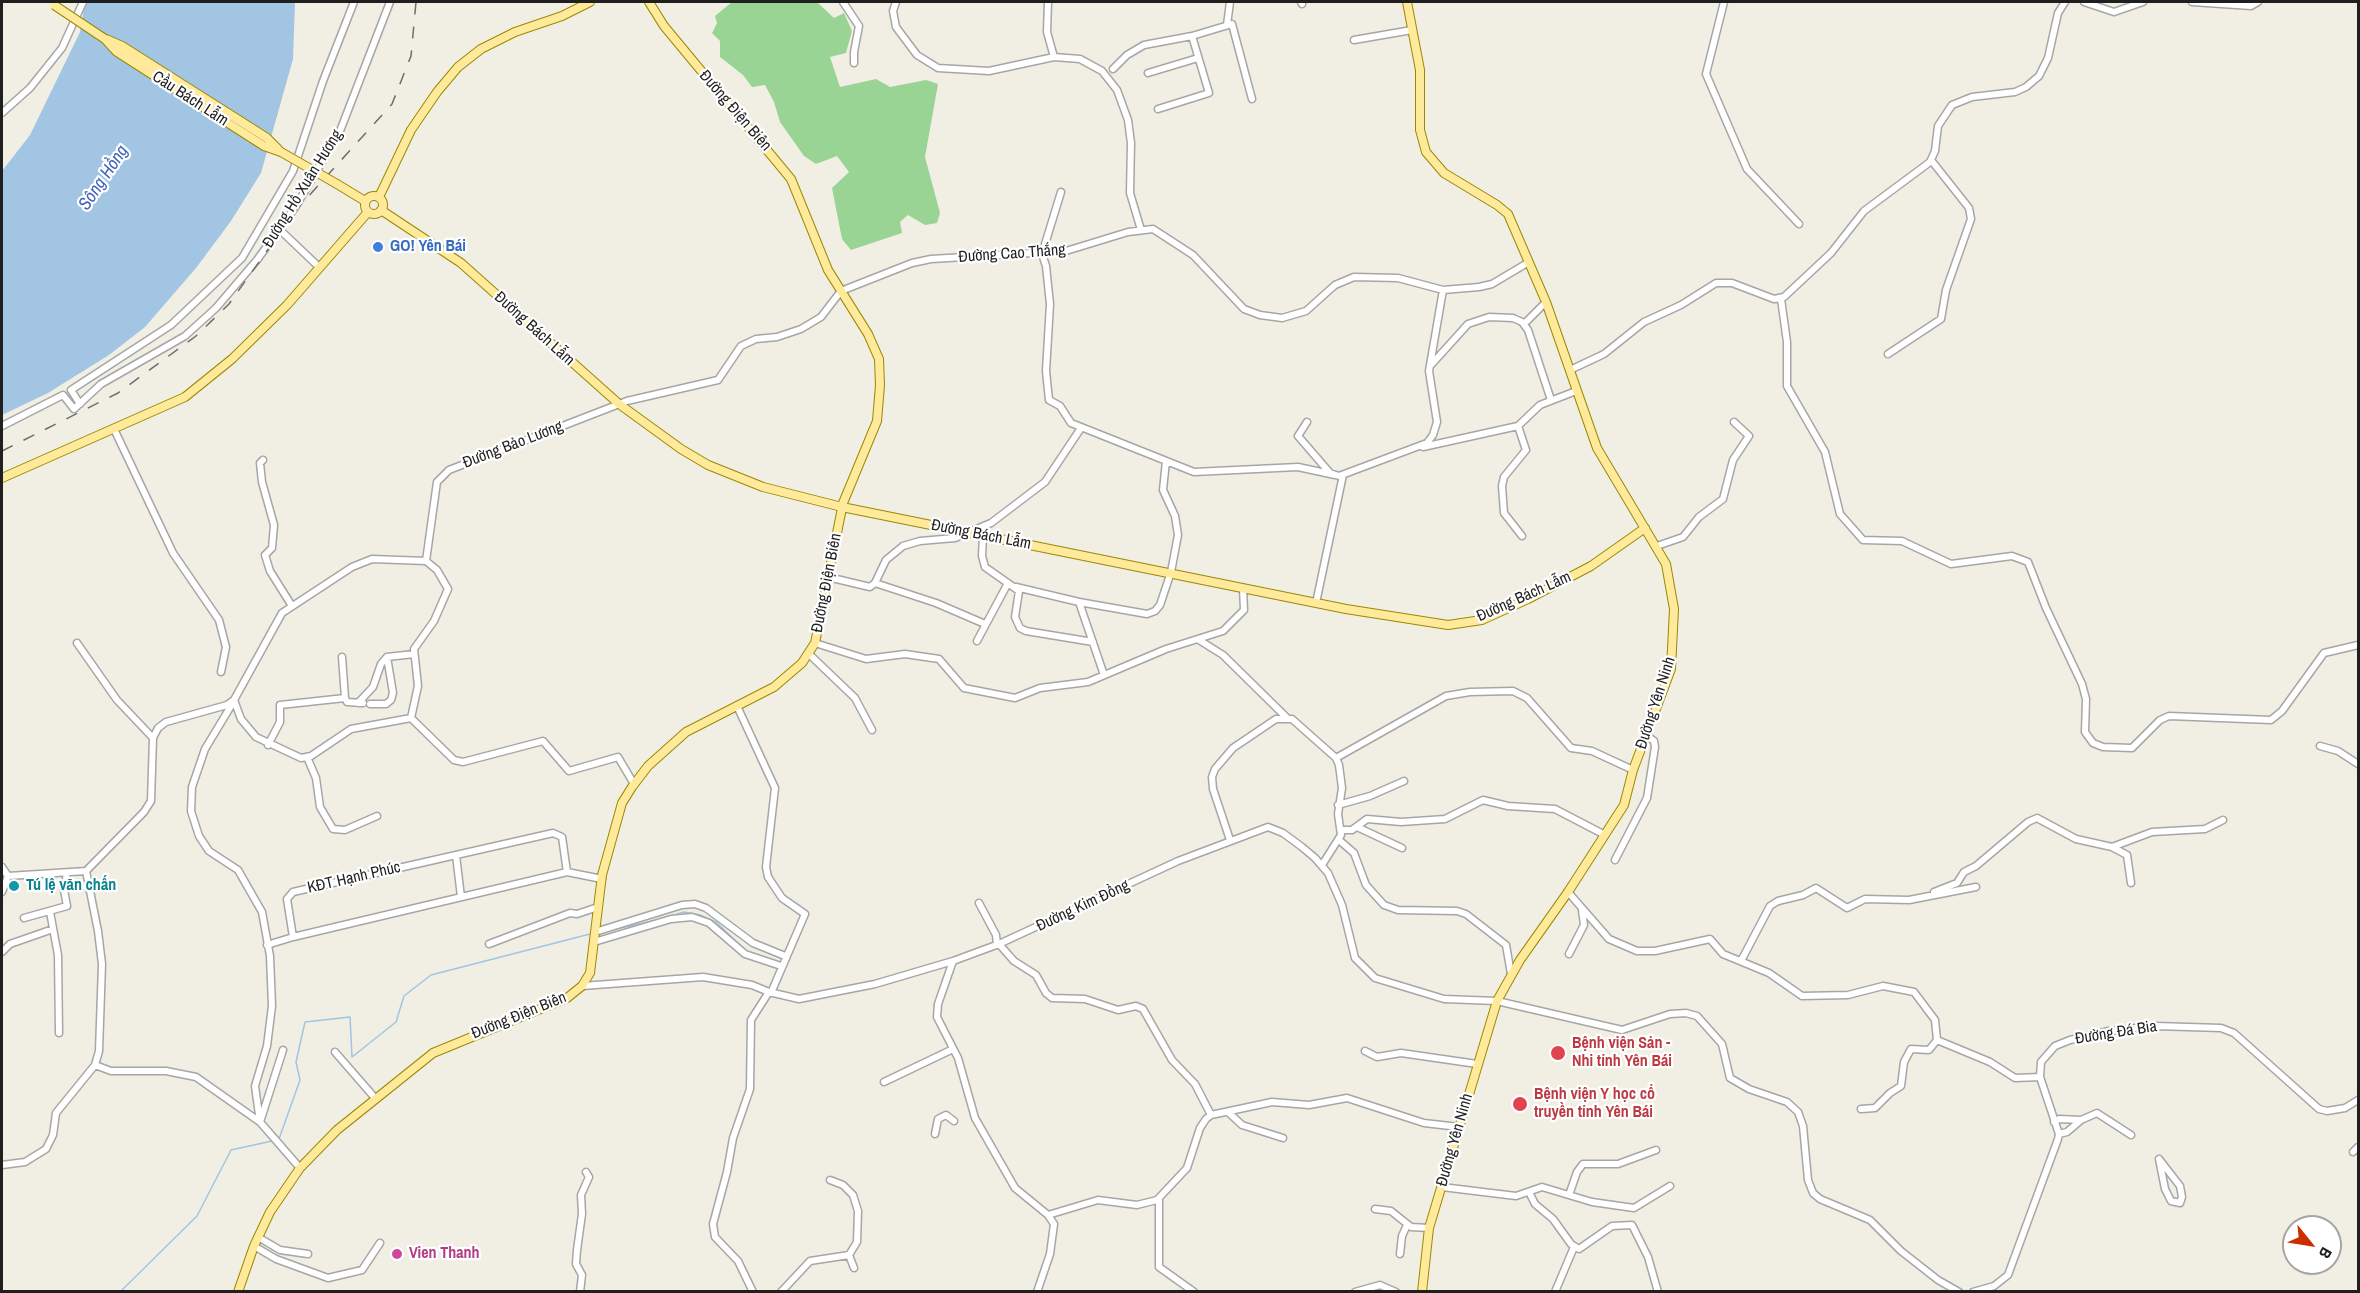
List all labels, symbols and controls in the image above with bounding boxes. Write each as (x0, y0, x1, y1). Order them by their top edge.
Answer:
street label: Cầu Bách Lẫm (148, 67, 232, 131)
street label: Đường Điện Biên (695, 67, 775, 155)
street label: Đường Hồ Xuân Hương (259, 126, 347, 252)
water label: Sông Hồng (74, 141, 134, 215)
place label: GO! Yên Bái (390, 237, 466, 257)
marker: GO! Yên Bái (371, 240, 385, 254)
street label: Đường Cao Thắng (958, 241, 1066, 267)
street label: Đường Bách Lẫm (490, 288, 578, 370)
street label: Đường Bảo Lương (460, 417, 566, 473)
street label: Đường Bách Lẫm (929, 516, 1033, 554)
street label: Đường Điện Biên (808, 532, 846, 634)
street label: Đường Bách Lẫm (1474, 568, 1574, 626)
street label: Đường Yên Ninh (1632, 654, 1680, 752)
street label: KĐT Hạnh Phúc (306, 858, 402, 898)
place label: Tú lệ văn chấn (26, 876, 116, 896)
street label: Đường Kim Đồng (1033, 876, 1133, 936)
marker: Tú lệ văn chấn (7, 879, 21, 893)
street label: Đường Điện Biên (469, 988, 569, 1044)
street label: Đường Đá Bia (2074, 1017, 2158, 1049)
place label: Bệnh viện Sản - Nhi tỉnh Yên Bái (1572, 1034, 1672, 1072)
marker: Bệnh viện Sản - Nhi tỉnh Yên Bái (1549, 1044, 1567, 1062)
place label: Bệnh viện Y học cổ truyền tỉnh Yên Bái (1534, 1085, 1655, 1123)
street label: Đường Yên Ninh (1433, 1091, 1477, 1189)
marker: Bệnh viện Y học cổ truyền tỉnh Yên Bái (1511, 1095, 1529, 1113)
north arrow (2282, 1215, 2342, 1275)
text: B (2314, 1243, 2338, 1263)
place label: Vien Thanh (409, 1244, 479, 1264)
marker: Vien Thanh (390, 1247, 404, 1261)

